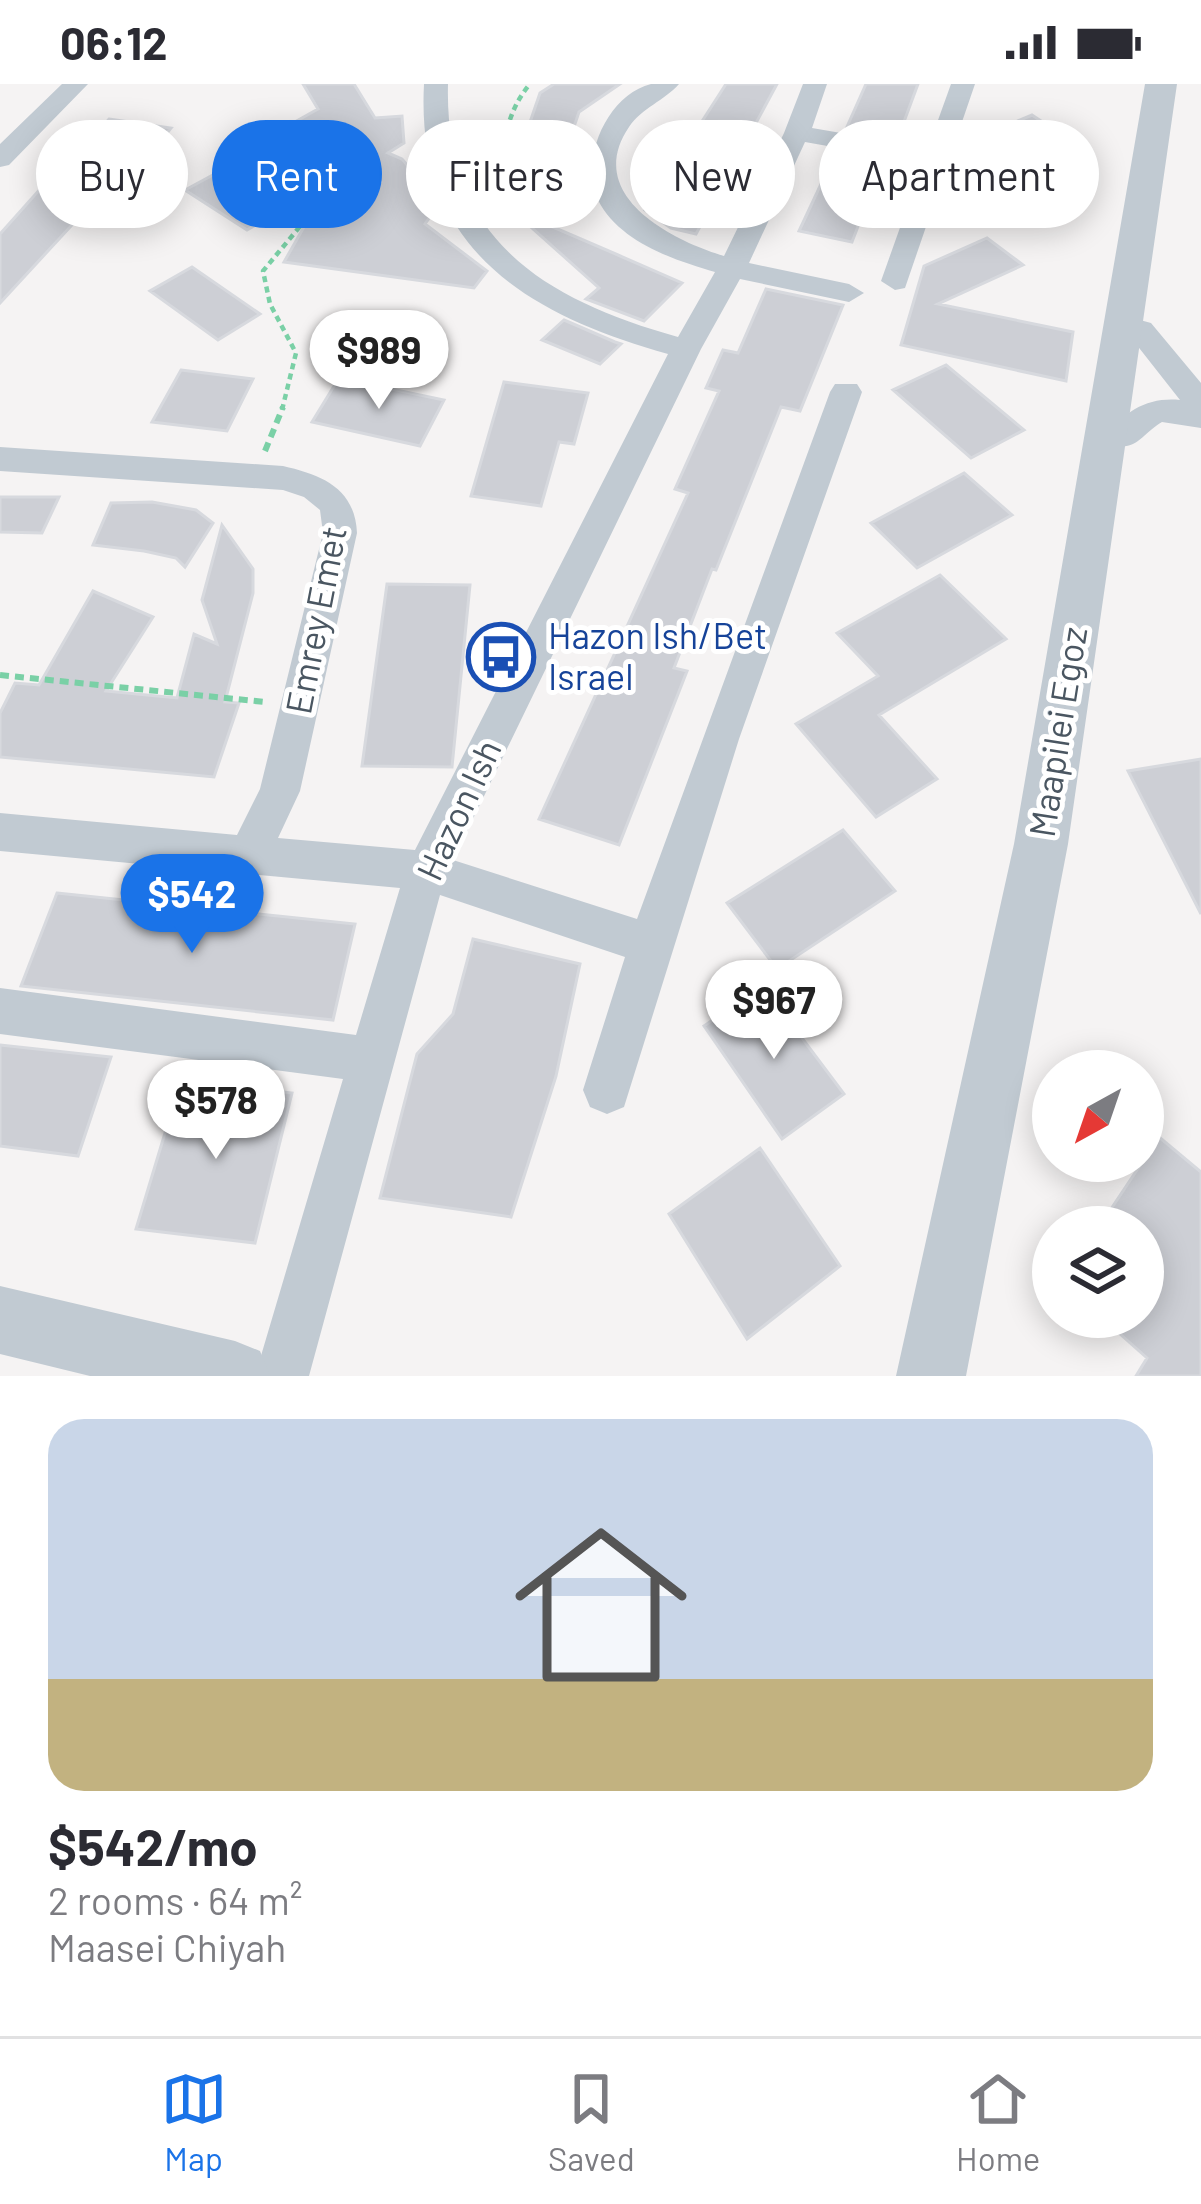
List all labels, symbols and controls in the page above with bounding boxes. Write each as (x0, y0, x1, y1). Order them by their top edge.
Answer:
text: 06:12 (60, 15, 167, 69)
chip: Buy (36, 120, 188, 228)
chip: Rent (212, 120, 382, 228)
chip: Filters (406, 120, 606, 228)
chip: New (630, 120, 795, 228)
chip: Apartment (819, 120, 1099, 228)
pin: $989 (308, 310, 450, 412)
text: $989 (337, 325, 421, 372)
street label: Emrey Emet (275, 522, 354, 717)
place label: Hazon Ish/Bet Israel (548, 613, 767, 697)
bus stop icon: Hazon Ish/Bet Israel (466, 622, 536, 692)
street label: Maapilei Egoz (1019, 624, 1094, 840)
street label: Hazon Ish (406, 732, 509, 887)
pin: $542 (121, 854, 263, 956)
text: $542 (148, 869, 236, 916)
pin: $967 (703, 960, 845, 1062)
text: $967 (732, 975, 816, 1022)
north arrow (1032, 1050, 1164, 1182)
map controls (1032, 1050, 1164, 1338)
pin: $578 (145, 1060, 287, 1162)
text: $578 (174, 1075, 258, 1122)
button: layers (1032, 1206, 1164, 1338)
icon: home (493, 1497, 709, 1713)
text: $542/mo (48, 1815, 258, 1876)
text: 2 rooms · 64 m² (48, 1876, 302, 1923)
text: Maasei Chiyah (48, 1923, 286, 1970)
tab: Map (161, 2066, 227, 2178)
tab: Saved (548, 2066, 635, 2178)
tab: Home (956, 2066, 1040, 2178)

